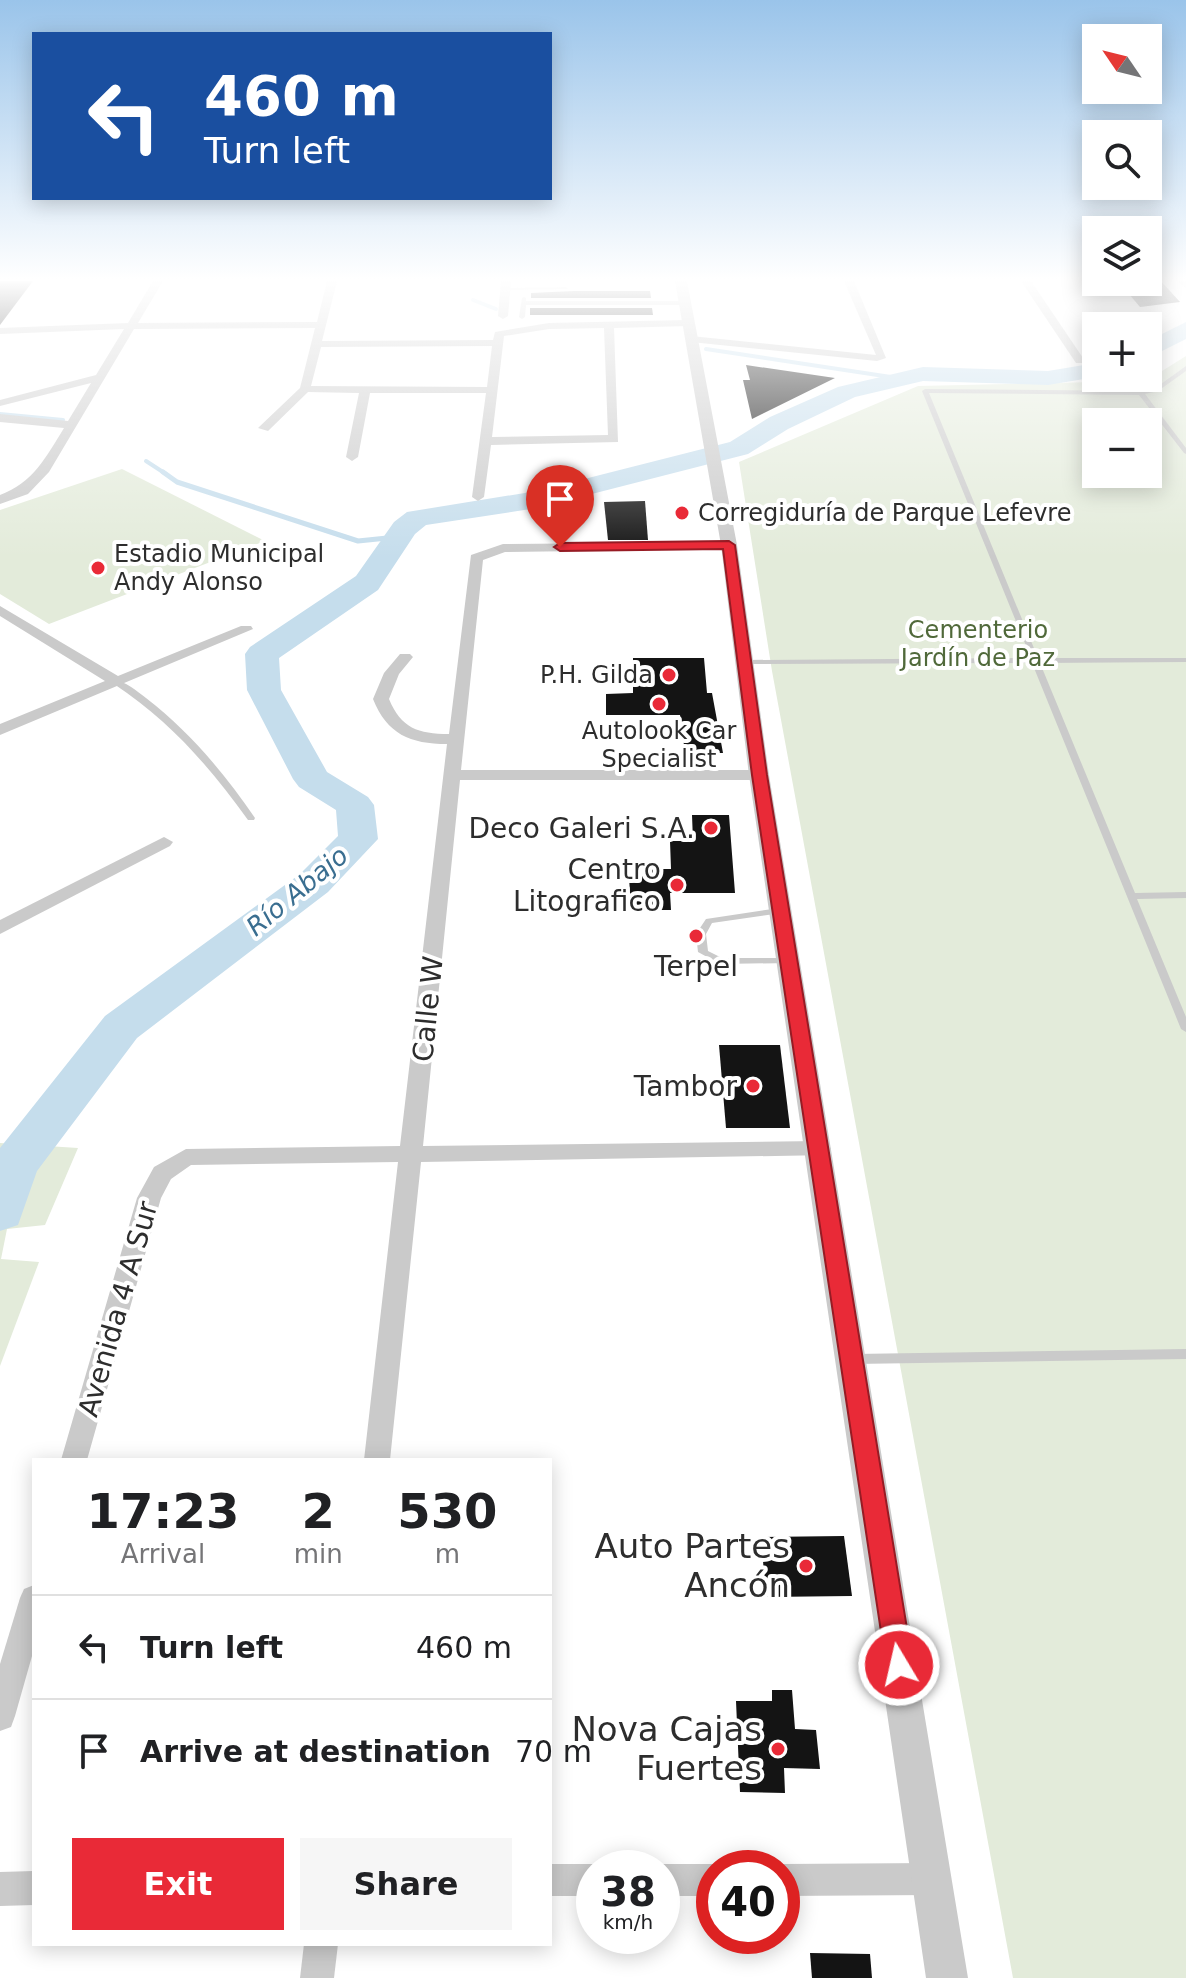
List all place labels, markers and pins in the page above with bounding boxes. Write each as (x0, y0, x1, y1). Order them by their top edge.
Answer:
pin (526, 465, 594, 547)
place label: Corregiduría de Parque Lefevre (698, 499, 1071, 527)
marker: Corregiduría de Parque Lefevre (673, 504, 691, 522)
place label: Estadio Municipal Andy Alonso (114, 540, 324, 596)
marker: Estadio Municipal Andy Alonso (89, 559, 107, 577)
place label: P.H. Gilda (540, 661, 653, 689)
marker: P.H. Gilda (660, 666, 678, 684)
marker: Autolook Car Specialist (650, 695, 668, 713)
place label: Autolook Car Specialist (582, 717, 736, 773)
place label: Deco Galeri S.A. (468, 812, 695, 845)
marker: Deco Galeri S.A. (702, 819, 720, 837)
place label: Centro Litografico (513, 853, 661, 918)
marker: Centro Litografico (668, 876, 686, 894)
marker: Terpel (687, 927, 705, 945)
place label: Terpel (653, 950, 738, 983)
place label: Tambor (633, 1070, 737, 1103)
marker: Tambor (744, 1077, 762, 1095)
place label: Auto Partes Ancón (595, 1526, 790, 1605)
marker: Auto Partes Ancón (797, 1557, 815, 1575)
place label: Nova Cajas Fuertes (571, 1709, 762, 1788)
marker: Nova Cajas Fuertes (769, 1740, 787, 1758)

